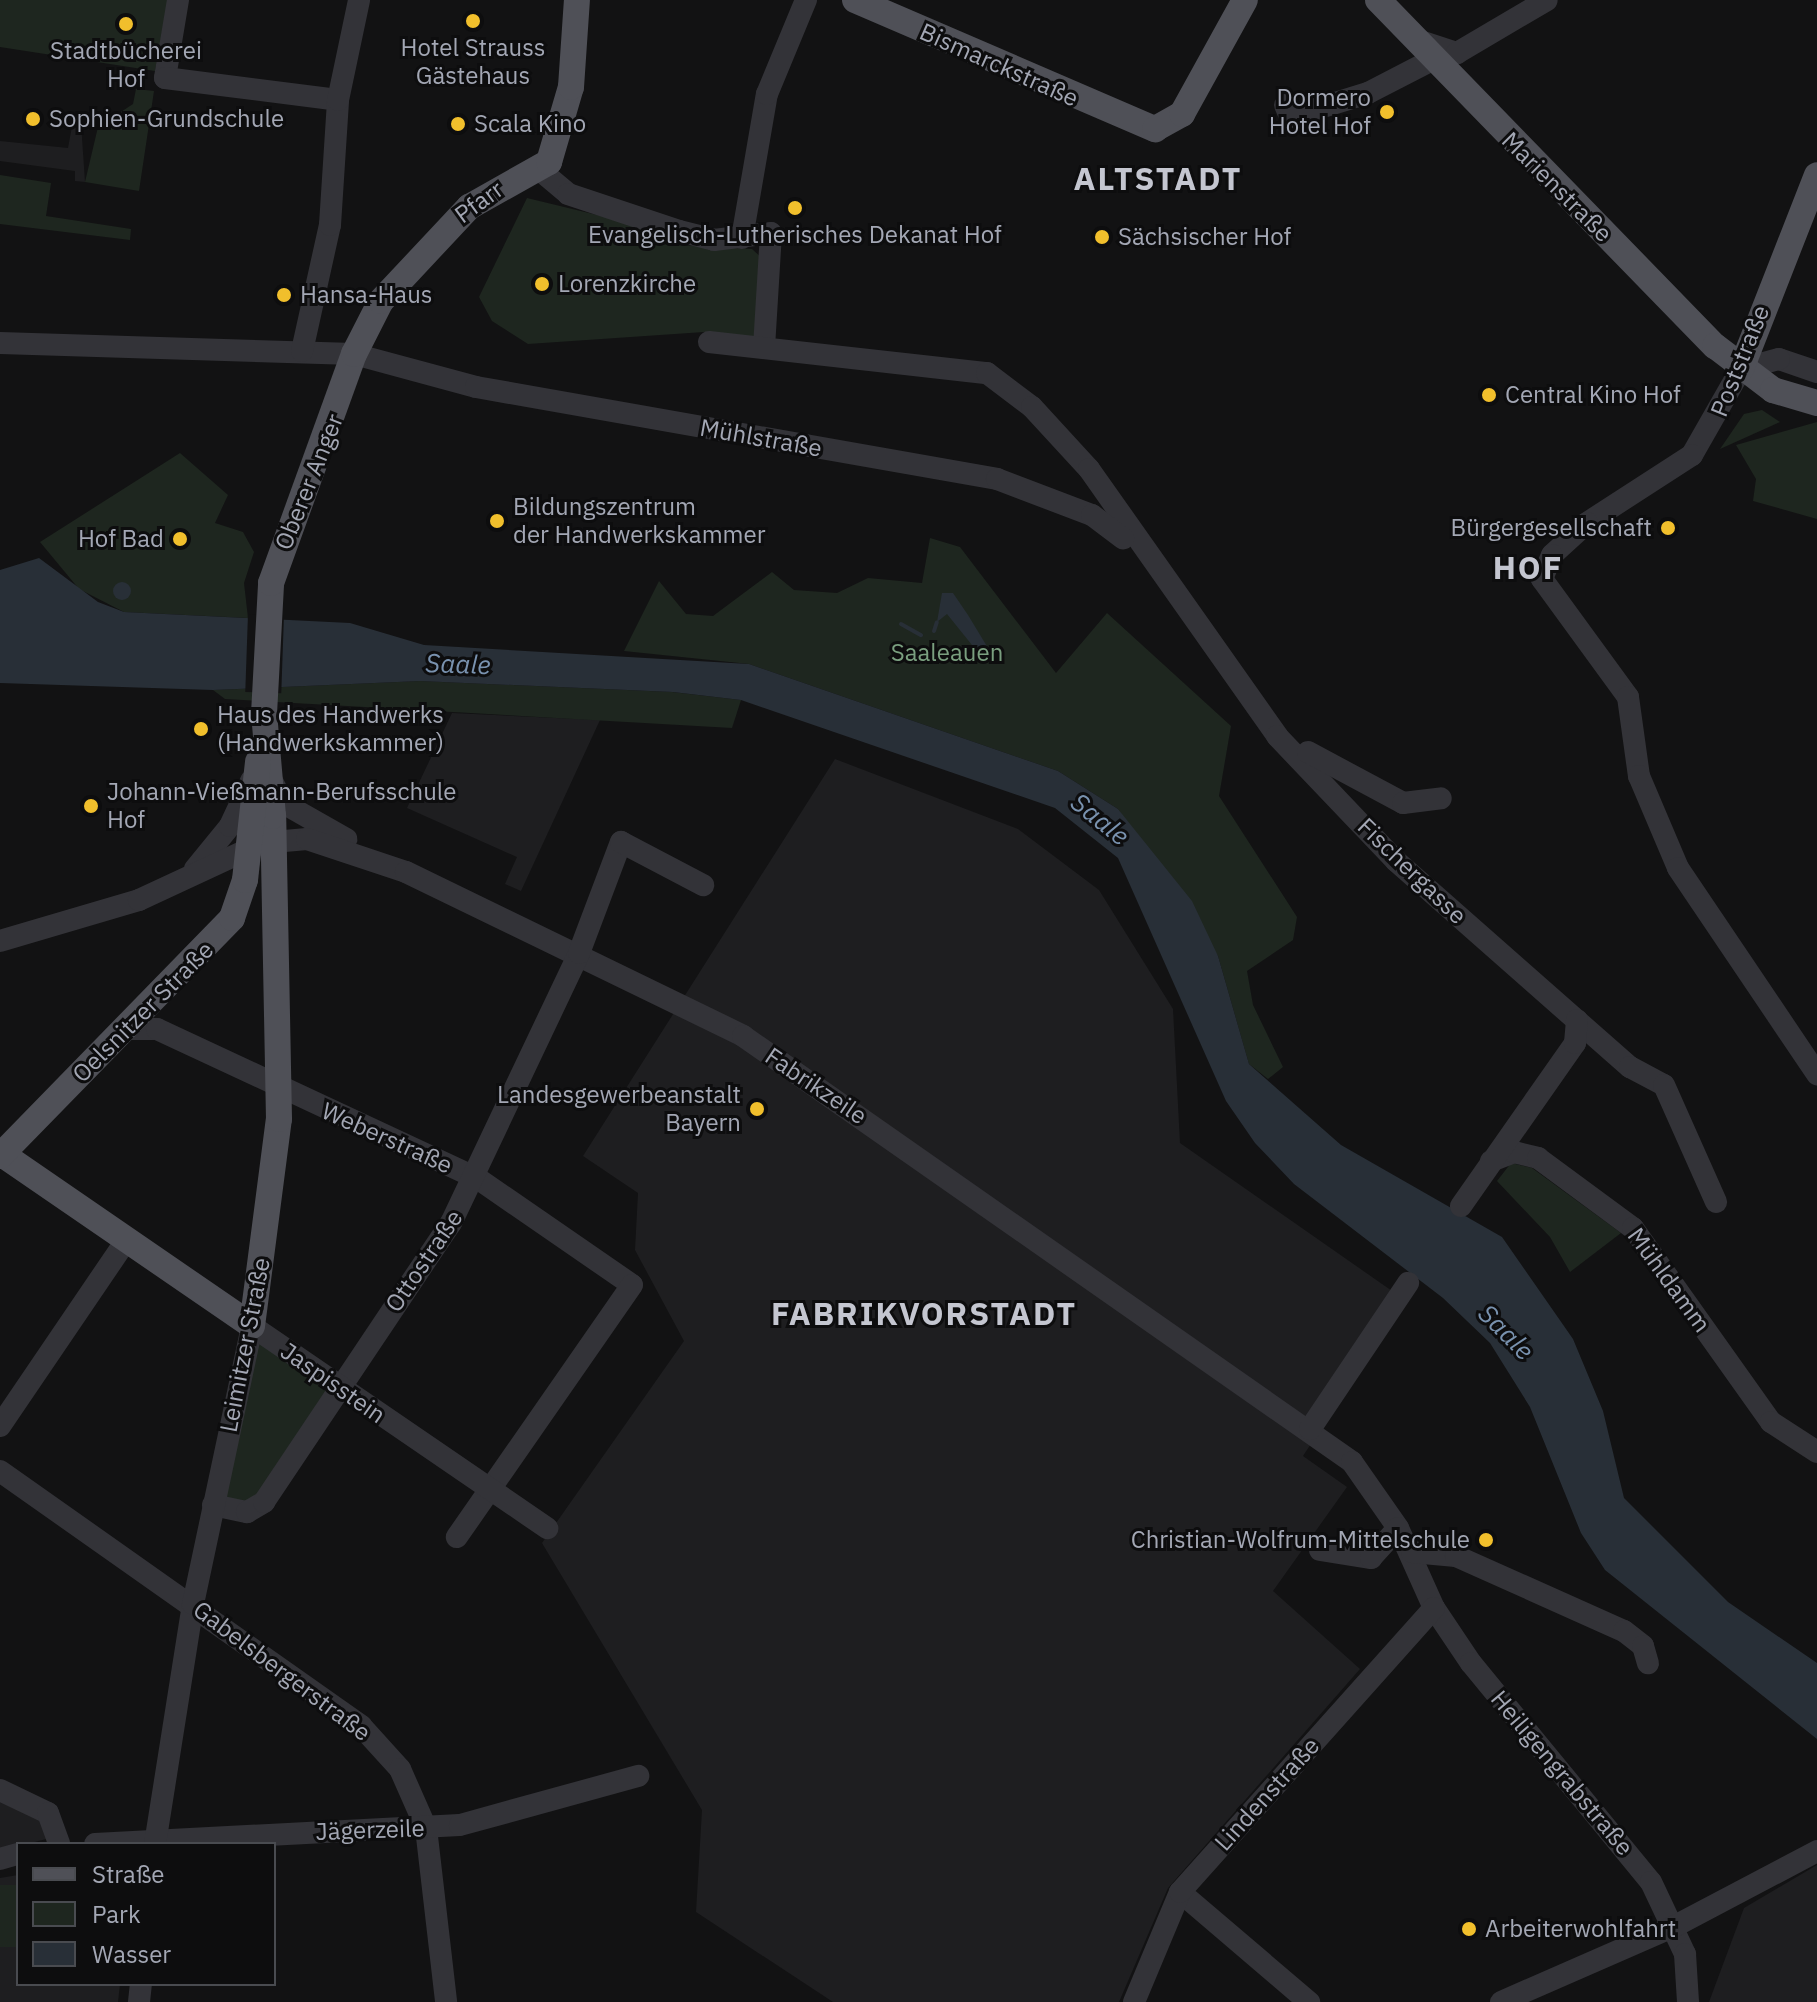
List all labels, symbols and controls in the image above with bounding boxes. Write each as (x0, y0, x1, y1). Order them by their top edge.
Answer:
marker: Hotel Strauss Gästehaus (464, 12, 482, 30)
marker: Stadtbücherei Hof (117, 15, 135, 33)
street label: Bismarckstraße (915, 17, 1083, 113)
place label: Hotel Strauss Gästehaus (401, 34, 545, 90)
place label: Stadtbücherei Hof (50, 37, 202, 93)
place label: Dormero Hotel Hof (1269, 84, 1371, 140)
marker: Dormero Hotel Hof (1378, 103, 1396, 121)
place label: Sophien-Grundschule (49, 105, 284, 133)
marker: Sophien-Grundschule (24, 110, 42, 128)
place label: Scala Kino (474, 110, 586, 138)
marker: Scala Kino (449, 115, 467, 133)
street label: Marienstraße (1496, 126, 1618, 248)
district label: ALTSTADT (1074, 159, 1242, 197)
street label: Pfarr (449, 175, 509, 229)
marker: Evangelisch-Lutherisches Dekanat Hof (786, 199, 804, 217)
place label: Evangelisch-Lutherisches Dekanat Hof (588, 221, 1002, 249)
place label: Sächsischer Hof (1118, 223, 1291, 251)
marker: Sächsischer Hof (1093, 228, 1111, 246)
place label: Lorenzkirche (558, 270, 696, 298)
marker: Lorenzkirche (533, 275, 551, 293)
place label: Hansa-Haus (300, 281, 432, 309)
marker: Hansa-Haus (275, 286, 293, 304)
street label: Poststraße (1705, 301, 1775, 421)
place label: Central Kino Hof (1505, 381, 1681, 409)
marker: Central Kino Hof (1480, 386, 1498, 404)
street label: Oberer Anger (269, 410, 349, 554)
street label: Mühlstraße (698, 413, 824, 463)
place label: Bildungszentrum der Handwerkskammer (513, 493, 766, 549)
marker: Bildungszentrum der Handwerkskammer (488, 512, 506, 530)
place label: Bürgergesellschaft (1451, 514, 1652, 542)
marker: Bürgergesellschaft (1659, 519, 1677, 537)
place label: Hof Bad (78, 525, 164, 553)
marker: Hof Bad (171, 530, 189, 548)
district label: HOF (1493, 548, 1563, 586)
park label: Saaleauen (891, 639, 1003, 667)
water label: Saale (425, 647, 491, 681)
place label: Haus des Handwerks (Handwerkskammer) (217, 701, 444, 757)
marker: Haus des Handwerks (Handwerkskammer) (192, 720, 210, 738)
place label: Johann-Vießmann-Berufsschule Hof (107, 778, 456, 834)
water label: Saale (1065, 786, 1135, 852)
marker: Johann-Vießmann-Berufsschule Hof (82, 797, 100, 815)
street label: Fischergasse (1352, 812, 1472, 930)
street label: Oelsnitzer Straße (67, 936, 219, 1088)
street label: Fabrikzeile (760, 1042, 872, 1130)
place label: Landesgewerbeanstalt Bayern (497, 1081, 741, 1137)
street label: Weberstraße (317, 1096, 457, 1180)
marker: Landesgewerbeanstalt Bayern (748, 1100, 766, 1118)
street label: Ottostraße (379, 1204, 469, 1318)
street label: Mühldamm (1622, 1222, 1716, 1338)
street label: Leimitzer Straße (214, 1255, 276, 1435)
district label: FABRIKVORSTADT (771, 1294, 1077, 1332)
water label: Saale (1472, 1298, 1540, 1366)
street label: Jaspisstein (275, 1337, 391, 1429)
place label: Christian-Wolfrum-Mittelschule (1131, 1526, 1470, 1554)
marker: Christian-Wolfrum-Mittelschule (1477, 1531, 1495, 1549)
street label: Gabelsbergerstraße (188, 1595, 376, 1747)
street label: Heiligengrabstraße (1485, 1685, 1639, 1861)
street label: Lindenstraße (1209, 1731, 1325, 1857)
street label: Jägerzeile (315, 1814, 425, 1846)
legend (16, 1842, 276, 1986)
text: Straße (92, 1858, 164, 1890)
text: Park (92, 1898, 141, 1930)
place label: Arbeiterwohlfahrt (1485, 1915, 1676, 1943)
marker: Arbeiterwohlfahrt (1460, 1920, 1478, 1938)
text: Wasser (92, 1938, 171, 1970)

